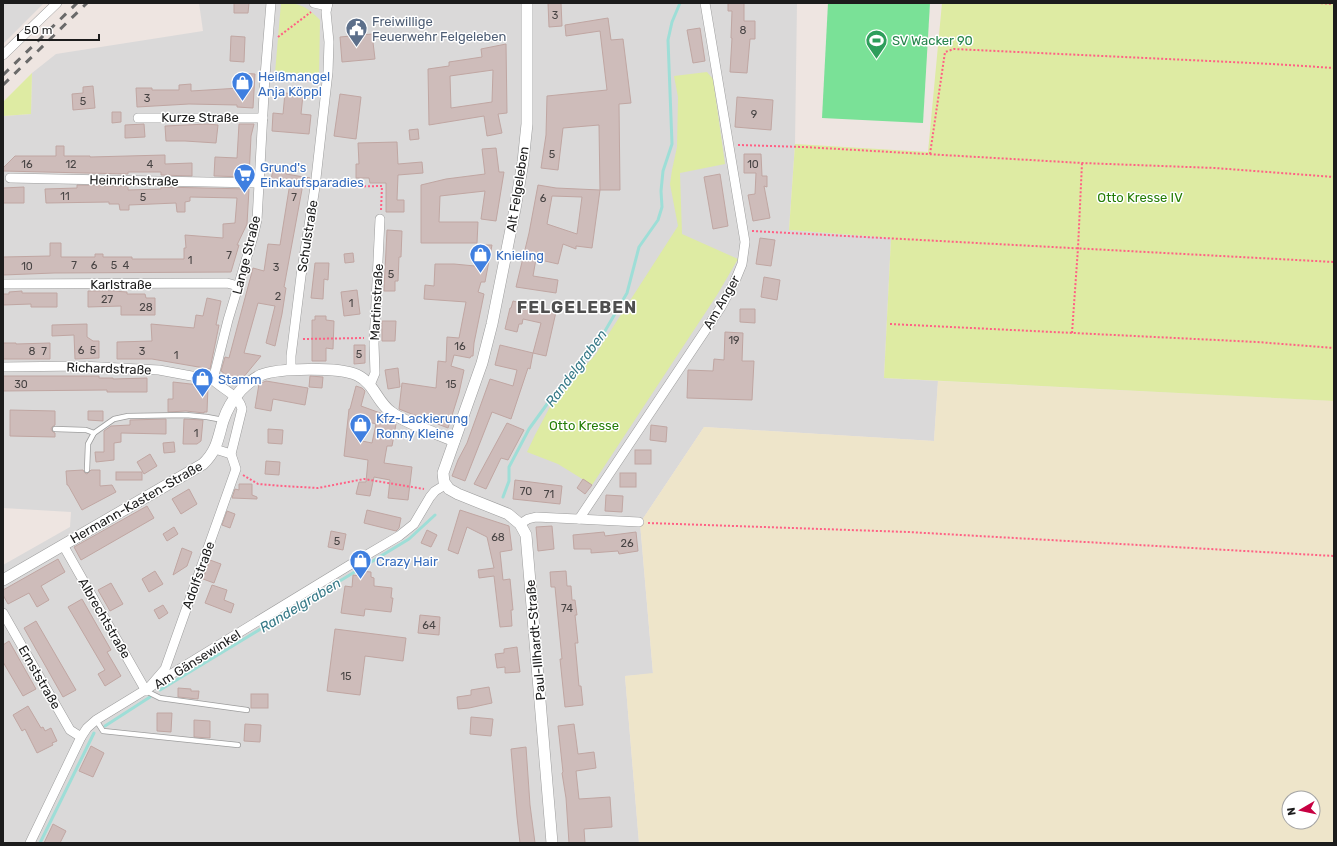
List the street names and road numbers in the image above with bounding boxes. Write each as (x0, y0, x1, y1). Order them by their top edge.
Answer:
street label: Kurze Straße (161, 110, 239, 125)
street label: Alt Felgeleben (503, 145, 533, 233)
street label: Heinrichstraße (89, 172, 179, 189)
street label: Schulstraße (294, 199, 321, 273)
street label: Lange Straße (229, 214, 264, 296)
street label: Martinstraße (367, 263, 386, 341)
street label: Am Anger (700, 273, 744, 332)
street label: Karlstraße (90, 277, 152, 292)
street label: Richardstraße (66, 360, 152, 377)
street label: Hermann-Kasten-Straße (67, 458, 205, 546)
street label: Adolfstraße (179, 539, 218, 611)
street label: Albrechtstraße (75, 575, 134, 661)
street label: Paul-Illhardt-Straße (523, 579, 548, 701)
street label: Am Gänsewinkel (151, 627, 243, 692)
street label: Ernststraße (15, 643, 64, 712)

